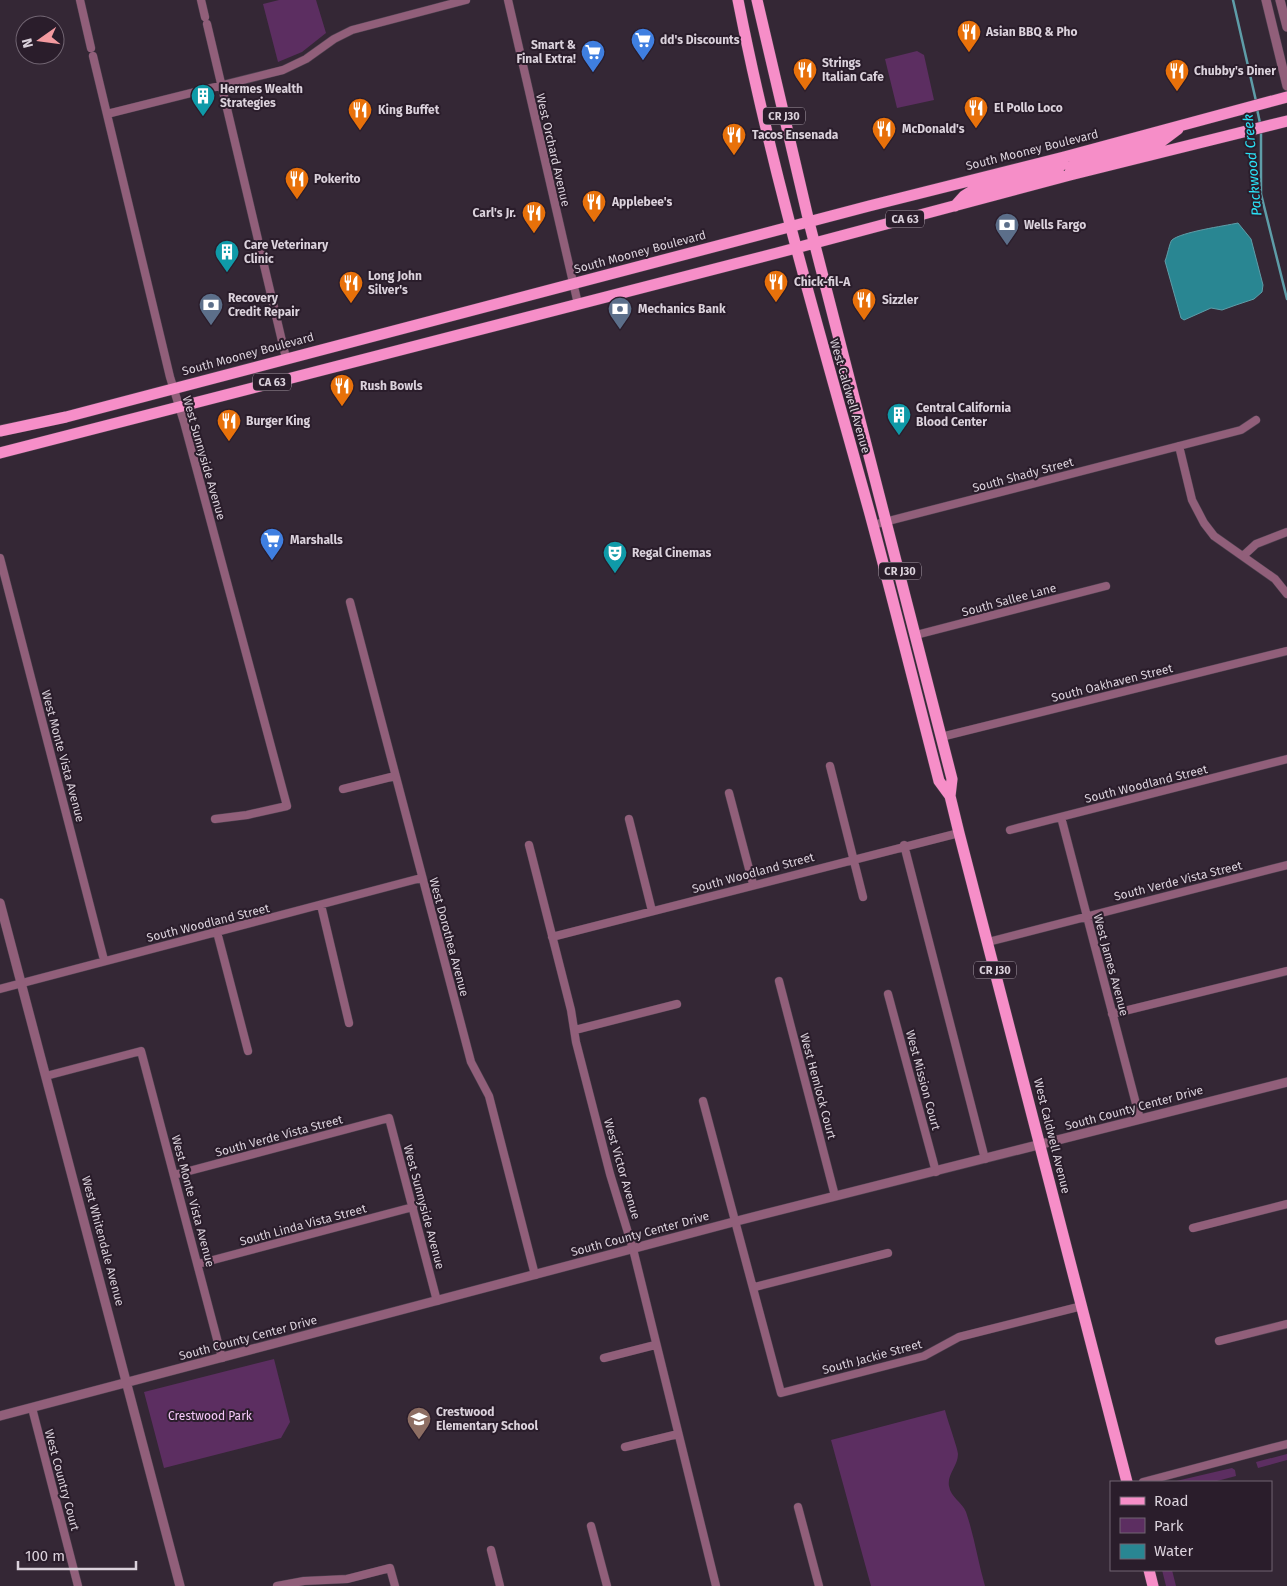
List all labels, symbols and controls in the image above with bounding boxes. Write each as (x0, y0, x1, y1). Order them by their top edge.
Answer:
north arrow (15, 15, 65, 65)
restaurant icon: Asian BBQ & Pho (956, 19, 982, 53)
place label: Asian BBQ & Pho (985, 25, 1077, 39)
supermarket icon: dd's Discounts (630, 27, 656, 61)
place label: dd's Discounts (660, 33, 740, 47)
text: N (18, 36, 37, 50)
place label: Smart & Final Extra! (516, 38, 576, 66)
supermarket icon: Smart & Final Extra! (580, 39, 606, 73)
place label: Strings Italian Cafe (822, 56, 884, 84)
restaurant icon: Strings Italian Cafe (792, 57, 818, 91)
restaurant icon: Chubby's Diner (1164, 58, 1190, 92)
place label: Chubby's Diner (1194, 64, 1276, 78)
place label: Hermes Wealth Strategies (220, 82, 303, 110)
building icon: Hermes Wealth Strategies (190, 83, 216, 117)
street label: West Orchard Avenue (533, 92, 573, 208)
restaurant icon: El Pollo Loco (963, 95, 989, 129)
restaurant icon: King Buffet (347, 97, 373, 131)
place label: El Pollo Loco (994, 101, 1063, 115)
place label: King Buffet (378, 103, 440, 117)
road number: CR J30 (763, 108, 805, 124)
water label: Packwood Creek (1240, 113, 1265, 217)
restaurant icon: McDonald's (871, 116, 897, 150)
restaurant icon: Tacos Ensenada (721, 122, 747, 156)
place label: McDonald's (902, 122, 965, 136)
street label: South Mooney Boulevard (964, 127, 1100, 173)
place label: Tacos Ensenada (752, 128, 839, 142)
restaurant icon: Pokerito (284, 166, 310, 200)
place label: Pokerito (314, 172, 361, 186)
restaurant icon: Applebee's (581, 189, 607, 223)
place label: Applebee's (611, 195, 673, 209)
restaurant icon: Carl's Jr. (521, 200, 547, 234)
place label: Carl's Jr. (473, 206, 516, 220)
road number: CA 63 (886, 210, 924, 228)
bank icon: Wells Fargo (994, 212, 1020, 246)
place label: Wells Fargo (1024, 218, 1086, 232)
street label: South Mooney Boulevard (573, 228, 707, 276)
place label: Care Veterinary Clinic (244, 238, 329, 266)
building icon: Care Veterinary Clinic (214, 239, 240, 273)
place label: Long John Silver's (368, 269, 422, 297)
restaurant icon: Chick-fil-A (763, 269, 789, 303)
restaurant icon: Long John Silver's (338, 270, 364, 304)
place label: Chick-fil-A (794, 275, 851, 289)
restaurant icon: Sizzler (851, 287, 877, 321)
place label: Recovery Credit Repair (228, 291, 300, 319)
bank icon: Recovery Credit Repair (198, 292, 224, 326)
place label: Sizzler (882, 293, 918, 307)
bank icon: Mechanics Bank (607, 296, 633, 330)
place label: Mechanics Bank (638, 302, 726, 316)
street label: South Mooney Boulevard (181, 330, 315, 378)
street label: West Caldwell Avenue (827, 337, 873, 455)
restaurant icon: Rush Bowls (329, 373, 355, 407)
road number: CA 63 (253, 374, 291, 391)
place label: Rush Bowls (360, 379, 423, 393)
street label: West Sunnyside Avenue (180, 394, 228, 522)
place label: Central California Blood Center (916, 401, 1012, 429)
building icon: Central California Blood Center (886, 402, 912, 436)
restaurant icon: Burger King (216, 408, 242, 442)
place label: Burger King (246, 414, 310, 428)
street label: South Shady Street (971, 455, 1076, 495)
supermarket icon: Marshalls (259, 527, 285, 561)
place label: Marshalls (290, 533, 343, 547)
theatre icon: Regal Cinemas (602, 540, 628, 574)
place label: Regal Cinemas (632, 546, 711, 560)
road number: CR J30 (879, 562, 921, 580)
street label: South Sallee Lane (960, 581, 1058, 619)
street label: South Oakhaven Street (1050, 661, 1175, 705)
street label: West Monte Vista Avenue (39, 688, 87, 824)
street label: South Woodland Street (1083, 762, 1209, 806)
street label: South Woodland Street (690, 850, 816, 896)
street label: South Verde Vista Street (1113, 858, 1244, 904)
street label: West Dorothea Avenue (426, 876, 472, 998)
street label: South Woodland Street (145, 901, 271, 945)
street label: West James Avenue (1091, 912, 1131, 1018)
road number: CR J30 (974, 962, 1016, 978)
street label: West Mission Court (903, 1028, 943, 1132)
street label: West Hemlock Court (797, 1031, 839, 1141)
street label: West Caldwell Avenue (1031, 1077, 1073, 1195)
street label: South County Center Drive (1063, 1083, 1205, 1133)
street label: South Verde Vista Street (214, 1112, 345, 1160)
street label: West Victor Avenue (601, 1117, 643, 1221)
street label: West Monte Vista Avenue (169, 1133, 217, 1269)
street label: West Sunnyside Avenue (401, 1143, 447, 1271)
street label: West Whitendale Avenue (79, 1174, 127, 1308)
street label: South Linda Vista Street (238, 1201, 368, 1249)
street label: South County Center Drive (569, 1209, 711, 1259)
street label: South County Center Drive (177, 1313, 319, 1363)
street label: South Jackie Street (821, 1337, 924, 1377)
place label: Crestwood Elementary School (436, 1405, 539, 1433)
school or university icon: Crestwood Elementary School (406, 1406, 432, 1440)
park label: Crestwood Park (168, 1409, 253, 1423)
street label: West Country Court (42, 1428, 82, 1533)
legend (1110, 1481, 1272, 1571)
text: Road (1154, 1492, 1189, 1510)
text: Park (1154, 1517, 1184, 1535)
scale bar (18, 1538, 135, 1570)
text: Water (1154, 1542, 1193, 1560)
text: 100 m (25, 1547, 65, 1565)

